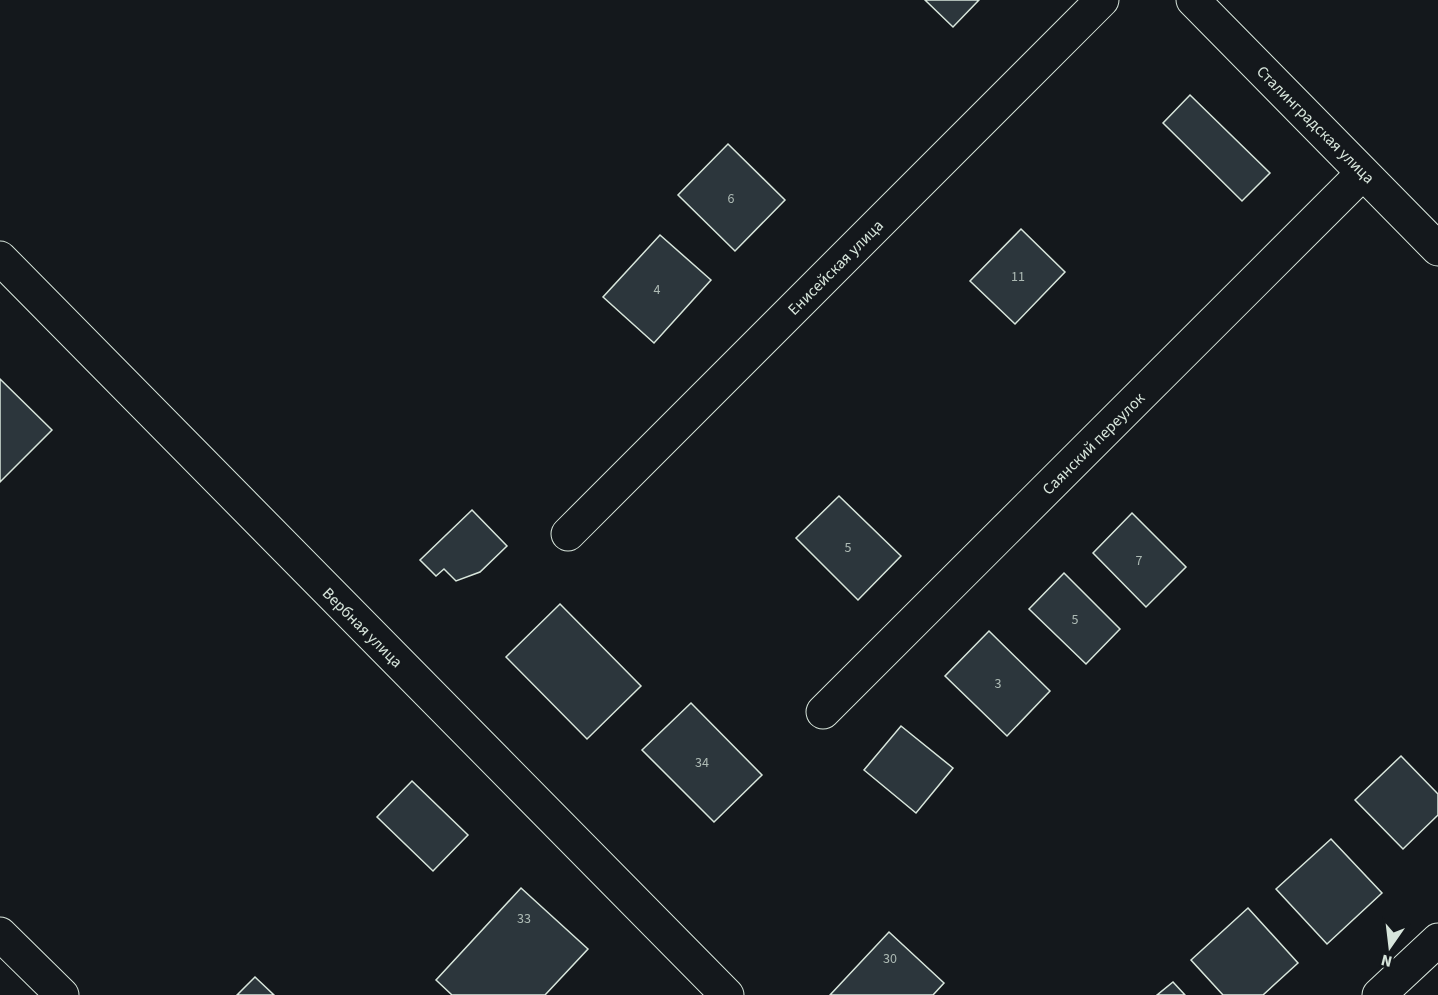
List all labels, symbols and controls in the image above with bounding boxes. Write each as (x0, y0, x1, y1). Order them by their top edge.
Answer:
street label: Сталинградская улица (1251, 61, 1379, 189)
house number: 6 (728, 189, 735, 209)
street label: Енисейская улица (783, 215, 888, 320)
house number: 11 (1011, 267, 1025, 287)
house number: 4 (654, 280, 661, 300)
street label: Саянский переулок (1037, 387, 1150, 500)
house number: 5 (845, 538, 852, 558)
house number: 7 (1136, 551, 1143, 571)
street label: Вербная улица (317, 583, 407, 673)
house number: 5 (1072, 610, 1079, 630)
house number: 3 (995, 674, 1002, 694)
house number: 34 (695, 753, 709, 773)
house number: 33 (517, 909, 531, 929)
north arrow (1360, 917, 1420, 977)
house number: 30 (883, 949, 897, 969)
text: N (1379, 949, 1394, 973)

